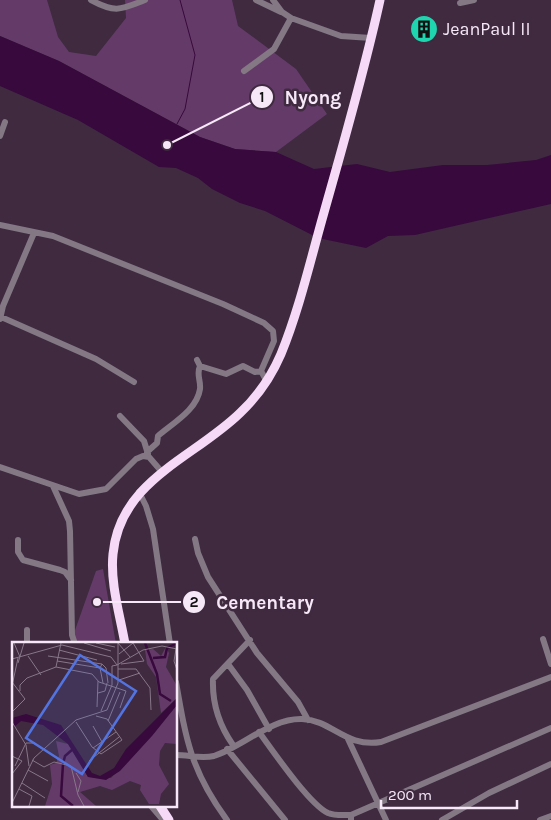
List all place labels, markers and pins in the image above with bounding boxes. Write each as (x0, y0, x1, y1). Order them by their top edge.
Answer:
building icon: JeanPaul II (409, 14, 439, 44)
place label: JeanPaul II (443, 18, 530, 40)
callout: Nyong (250, 80, 351, 114)
callout: Cementary (181, 585, 324, 619)

